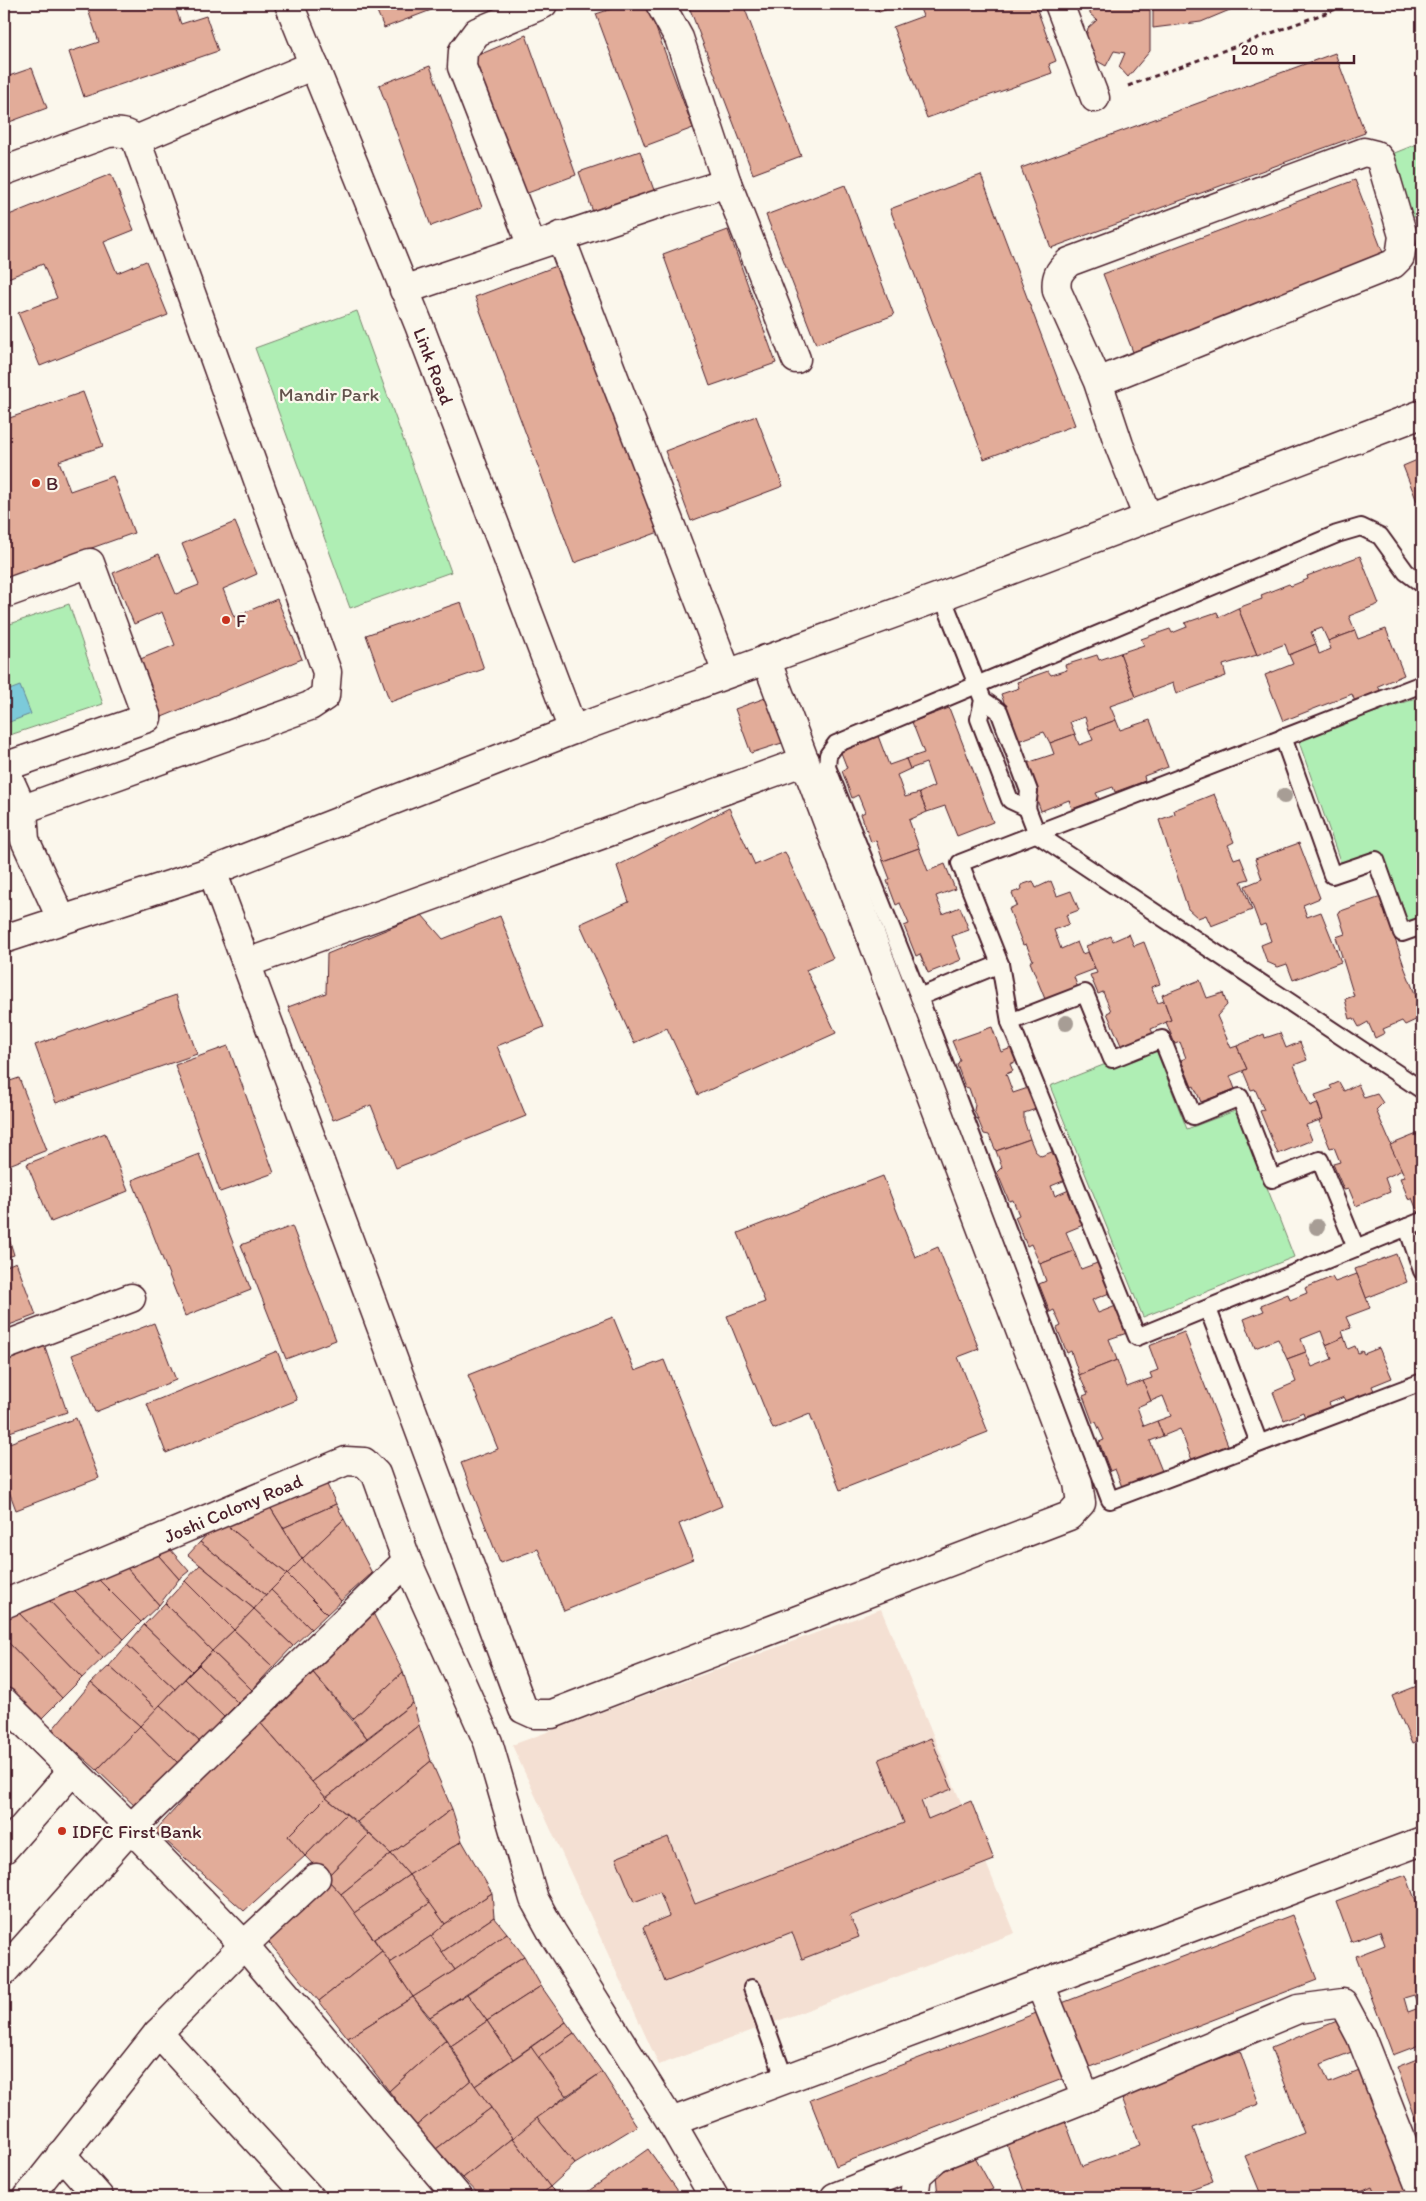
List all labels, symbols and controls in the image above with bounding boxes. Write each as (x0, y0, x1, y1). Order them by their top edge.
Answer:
scale bar (1234, 32, 1354, 64)
text: 20 m (1241, 41, 1275, 59)
street label: Link Road (408, 324, 459, 409)
park label: Mandir Park (279, 383, 379, 406)
place label: B (46, 472, 58, 495)
marker: B (30, 477, 42, 489)
place label: F (236, 609, 246, 632)
marker: F (220, 614, 232, 626)
street label: Joshi Colony Road (161, 1469, 306, 1548)
place label: IDFC First Bank (72, 1820, 202, 1843)
marker: IDFC First Bank (56, 1825, 68, 1837)

